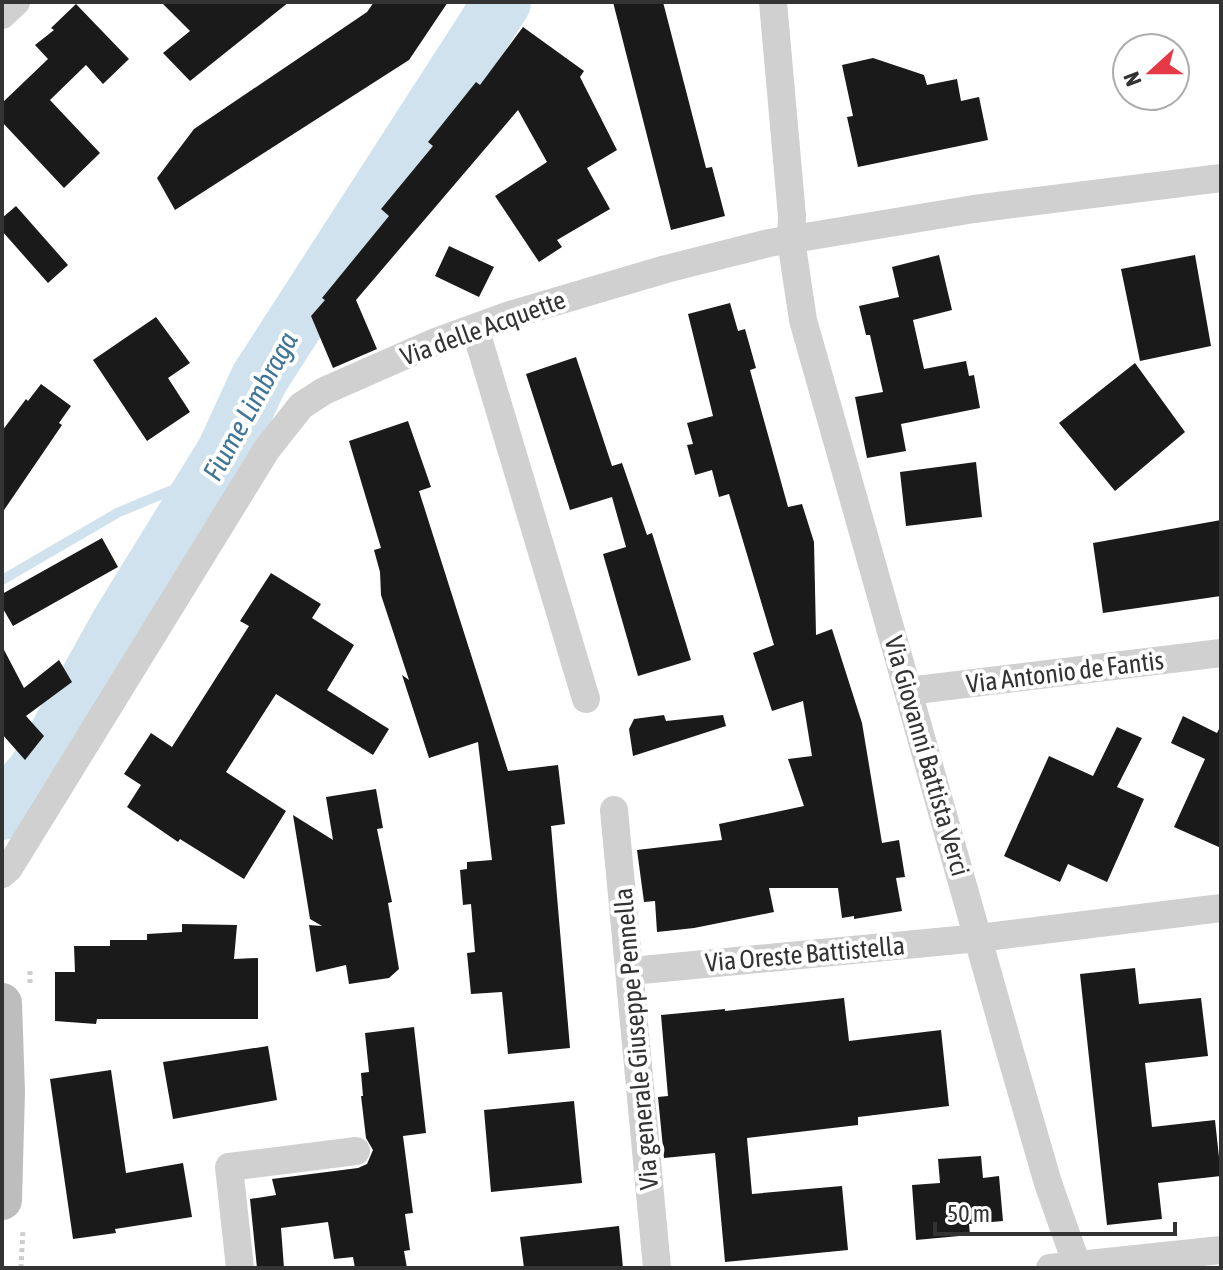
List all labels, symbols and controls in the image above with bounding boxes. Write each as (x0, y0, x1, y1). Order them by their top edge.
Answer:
north arrow (1111, 32, 1191, 112)
text: N (1118, 68, 1147, 90)
street label: Via delle Acquette (397, 284, 569, 372)
water label: Fiume Limbraga (196, 326, 304, 486)
street label: Via Giovanni Battista Verci (878, 633, 976, 879)
street label: Via Antonio de Fantis (965, 645, 1165, 699)
street label: Via generale Giuseppe Pennella (608, 887, 664, 1191)
street label: Via Oreste Battistella (704, 930, 906, 978)
scale bar (935, 1186, 1175, 1236)
text: 50 m (947, 1200, 990, 1227)

